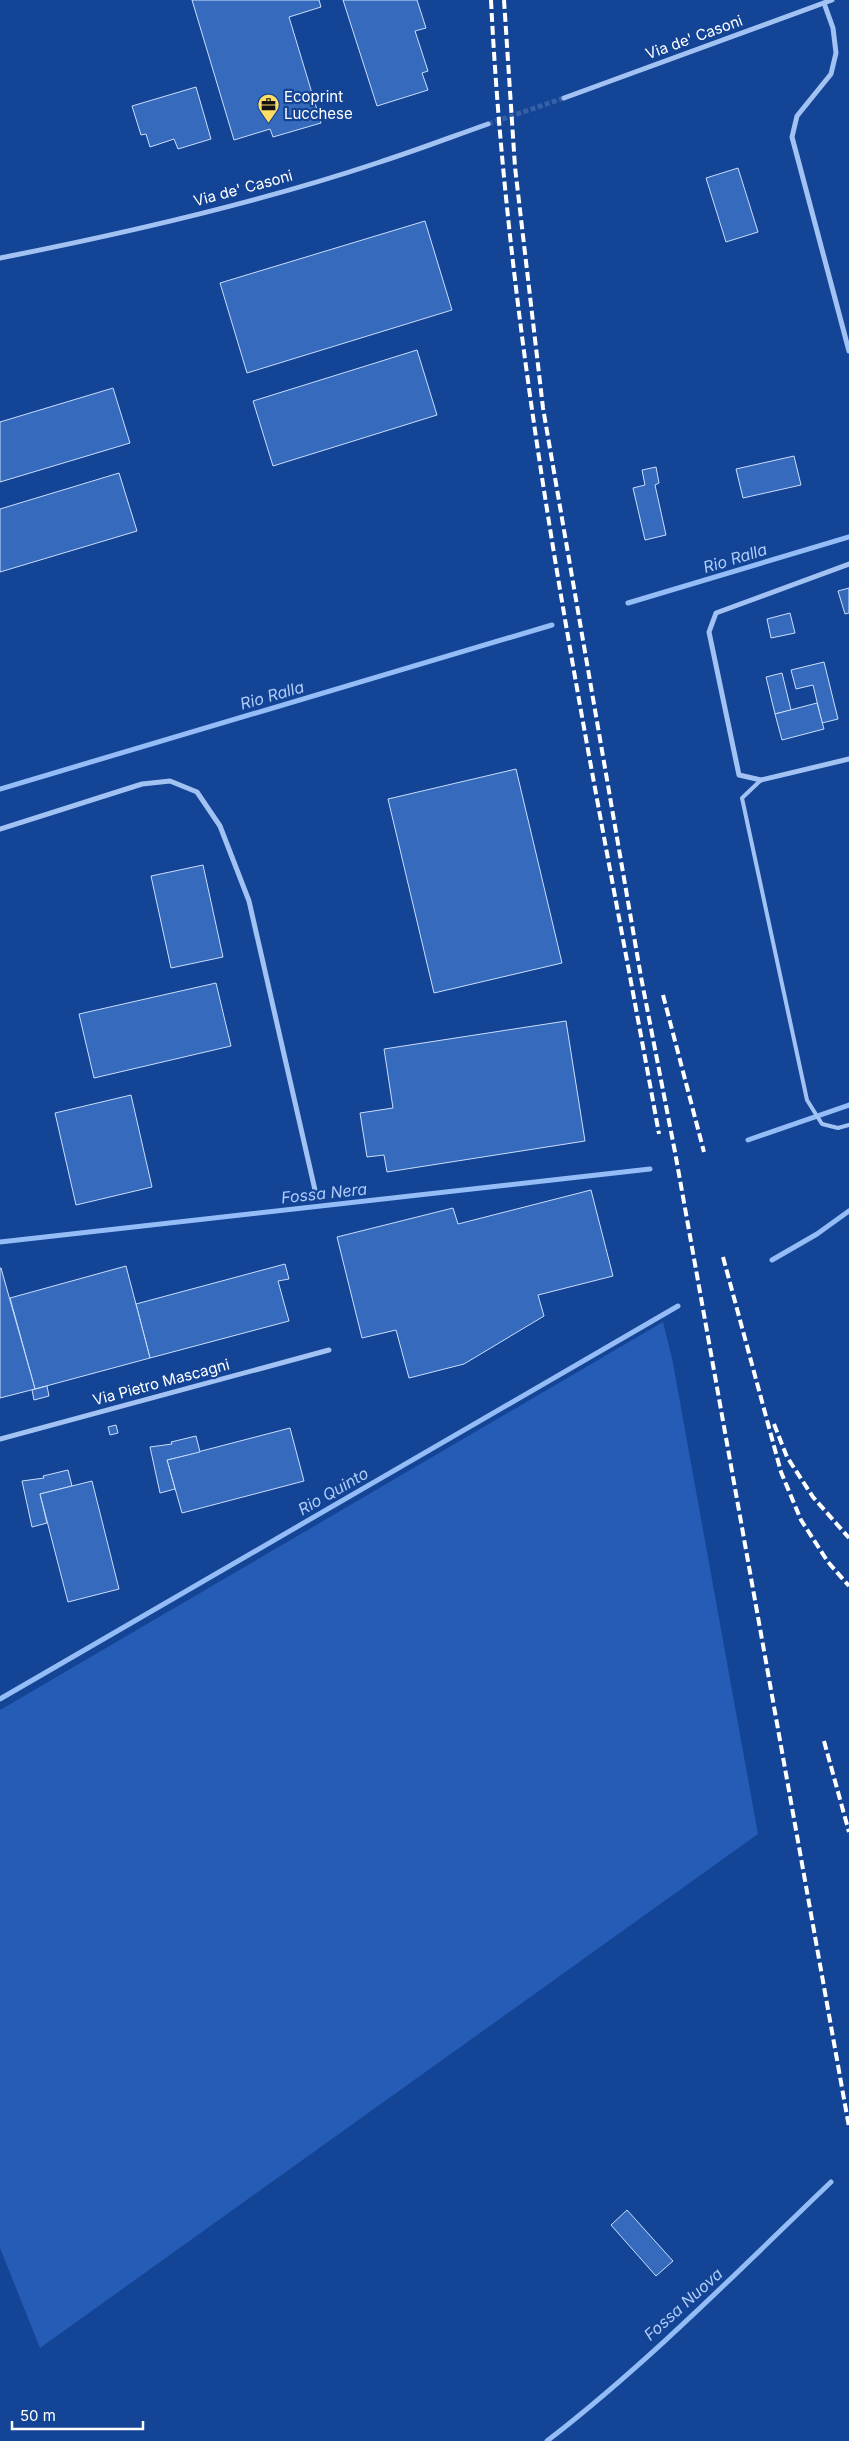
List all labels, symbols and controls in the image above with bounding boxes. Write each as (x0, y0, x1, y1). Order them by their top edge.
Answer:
street label: Via de' Casoni (643, 11, 745, 63)
place label: Ecoprint Lucchese (284, 87, 353, 123)
office icon: Ecoprint Lucchese (256, 93, 280, 124)
street label: Via de' Casoni (191, 166, 295, 210)
water label: Rio Ralla (701, 539, 770, 577)
water label: Rio Ralla (238, 676, 307, 714)
water label: Fossa Nera (280, 1179, 368, 1207)
street label: Via Pietro Mascagni (91, 1355, 231, 1409)
water label: Rio Quinto (294, 1463, 372, 1519)
water label: Fossa Nuova (640, 2263, 727, 2345)
scale bar (12, 2398, 144, 2430)
text: 50 m (20, 2406, 56, 2425)

